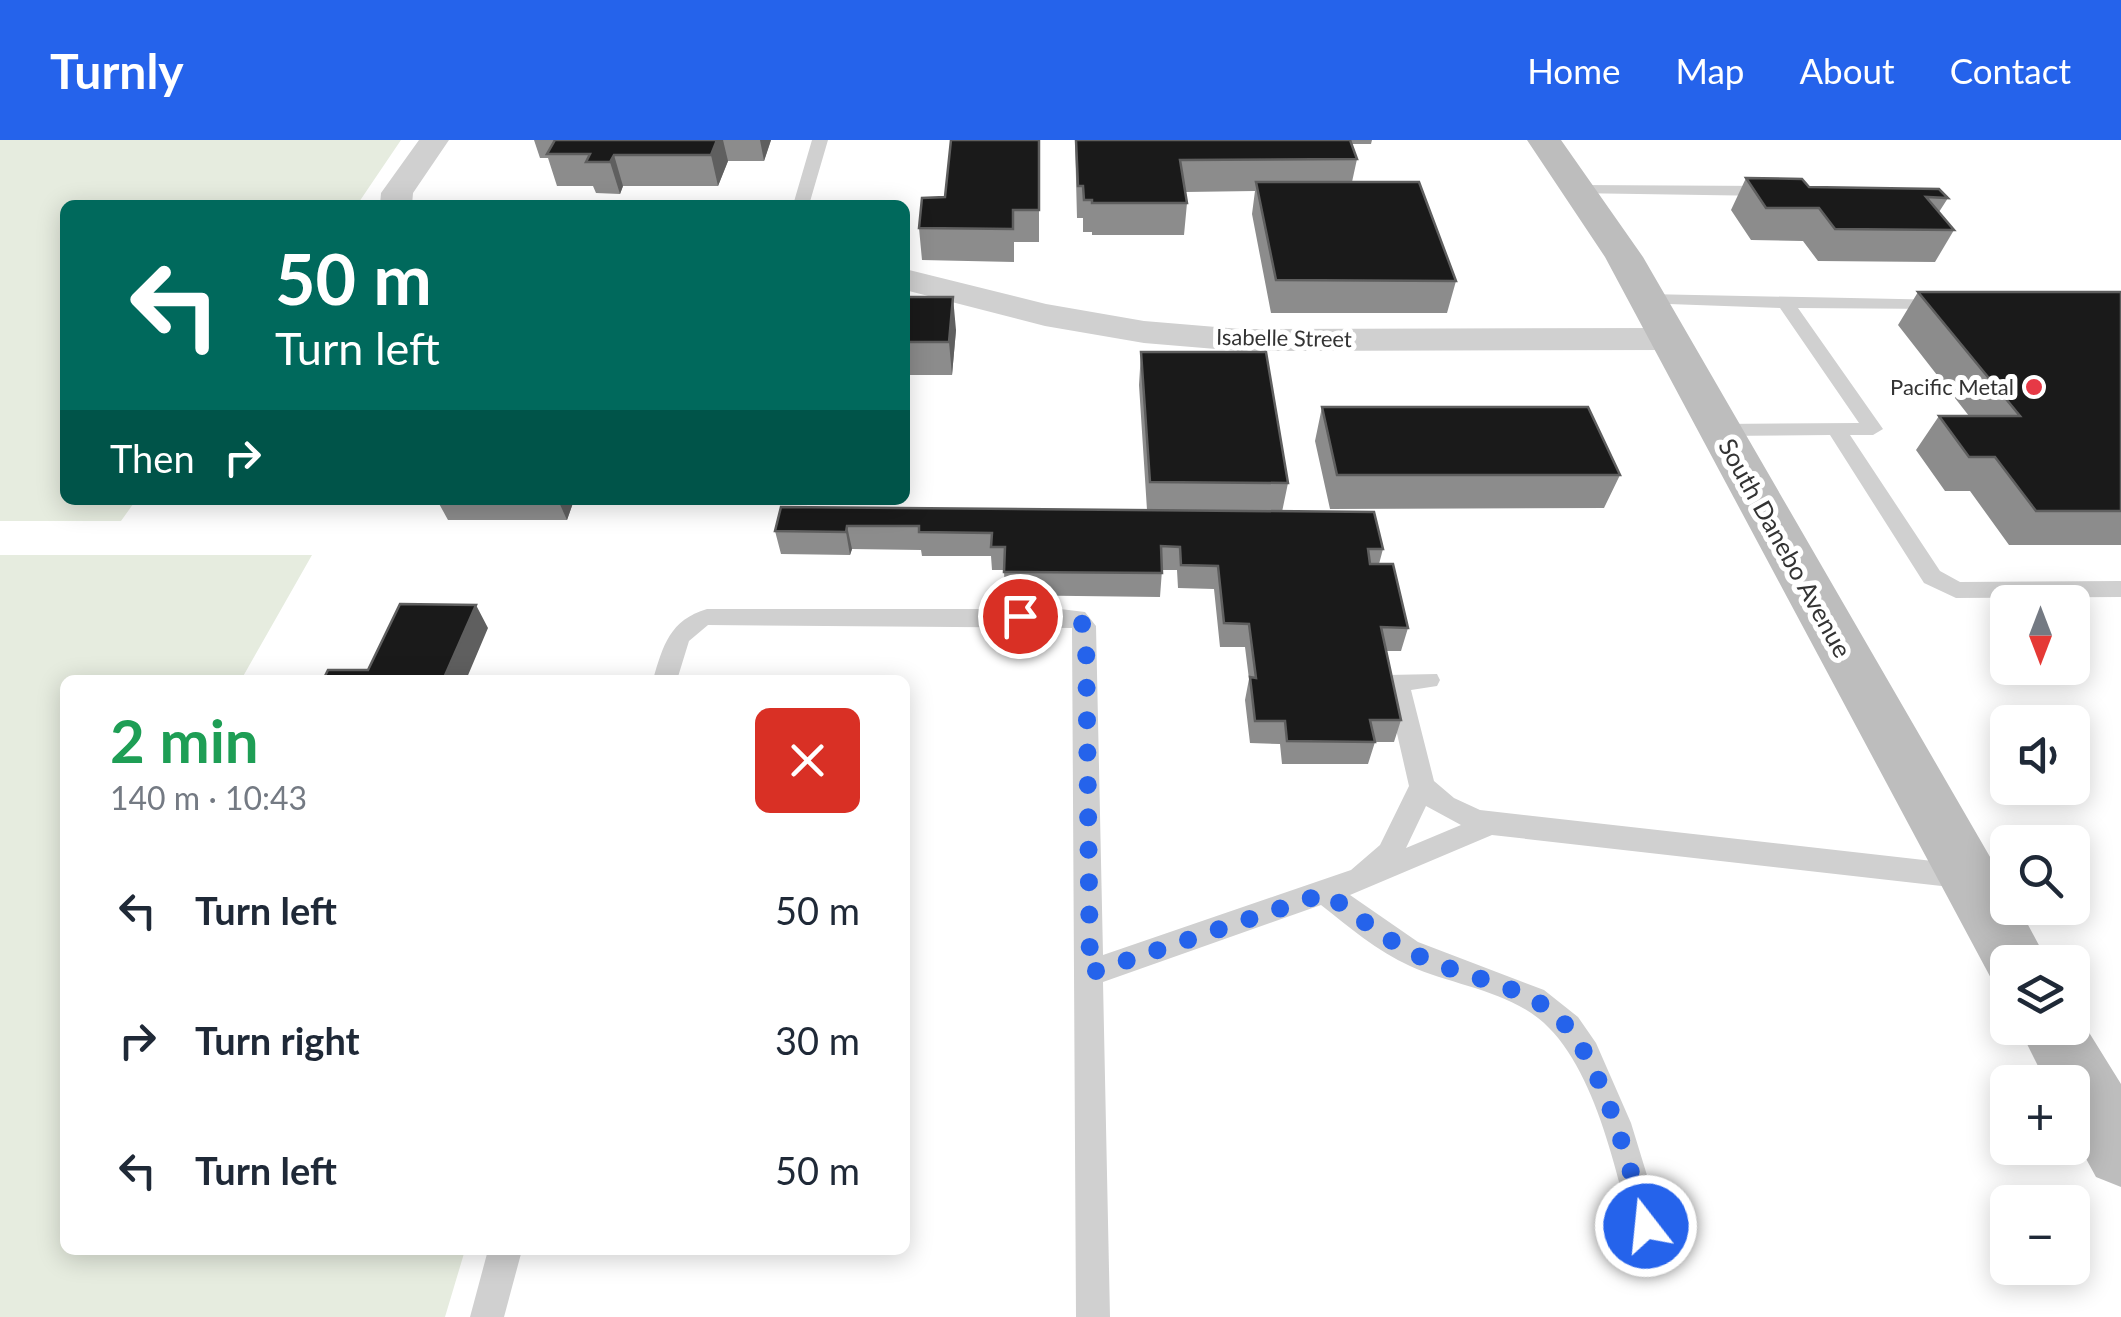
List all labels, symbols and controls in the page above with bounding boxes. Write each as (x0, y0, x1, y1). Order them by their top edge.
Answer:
text: Turnly (50, 42, 184, 99)
text: Home (1527, 49, 1620, 91)
text: Map (1675, 49, 1744, 91)
text: About (1799, 49, 1895, 91)
text: Contact (1950, 49, 2071, 91)
text: 50 m (275, 236, 432, 320)
icon: left (110, 240, 240, 370)
text: Turn left (275, 321, 440, 375)
street label: Isabelle Street (1216, 323, 1352, 352)
place label: Pacific Metal (1890, 373, 2014, 400)
marker: Pacific Metal (2023, 376, 2045, 398)
icon: right (215, 430, 270, 485)
street label: South Danebo Avenue (1713, 433, 1859, 662)
text: Then (110, 435, 195, 481)
pin (978, 574, 1063, 659)
north arrow (1990, 585, 2090, 685)
map controls (1990, 585, 2090, 1285)
icon: arrive (993, 589, 1048, 644)
text: 2 min (110, 704, 259, 776)
button: sound (1990, 705, 2090, 805)
button: close (755, 708, 860, 813)
text: 140 m · 10:43 (110, 778, 307, 817)
button: search (1990, 825, 2090, 925)
icon: left (110, 883, 165, 938)
text: Turn left (195, 887, 337, 933)
text: 50 m (775, 887, 860, 933)
button: layers (1990, 945, 2090, 1045)
icon: right (110, 1013, 165, 1068)
text: Turn right (195, 1017, 360, 1063)
text: 30 m (775, 1017, 860, 1063)
button: + (1990, 1065, 2090, 1165)
icon: left (110, 1143, 165, 1198)
text: Turn left (195, 1147, 337, 1193)
text: 50 m (775, 1147, 860, 1193)
position arrow (1594, 1174, 1698, 1278)
button: − (1990, 1185, 2090, 1285)

